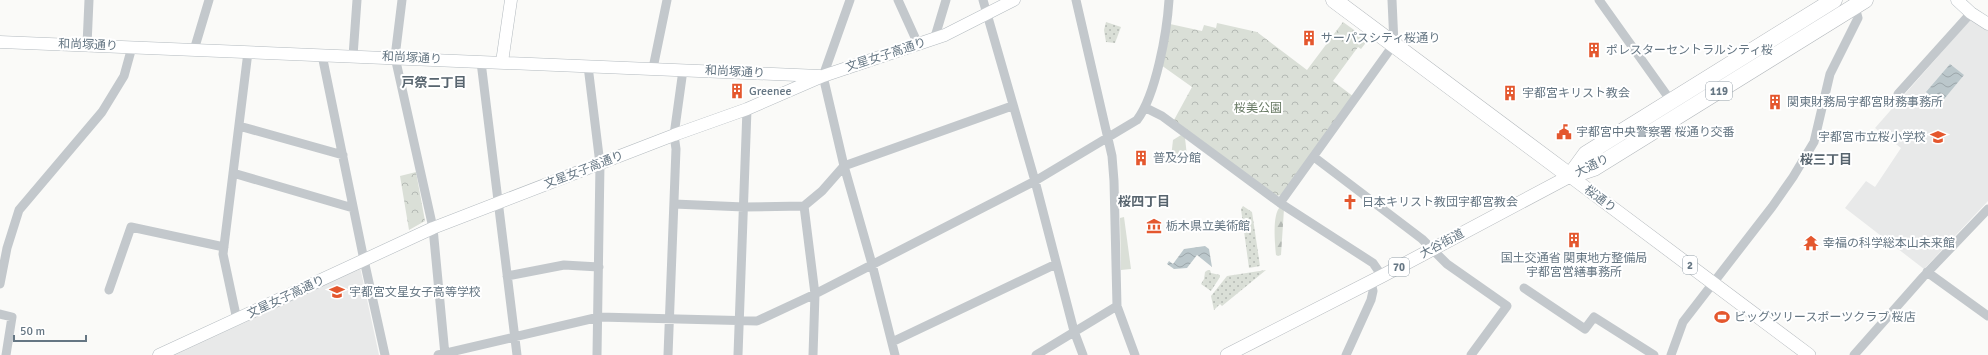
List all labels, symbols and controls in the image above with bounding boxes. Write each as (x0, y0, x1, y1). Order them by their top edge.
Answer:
building icon: サーパスシティ桜通り (1300, 29, 1318, 47)
place label: サーパスシティ桜通り (1321, 31, 1440, 46)
street label: 文星女子高通り (844, 35, 928, 75)
street label: 和尚塚通り (58, 36, 118, 54)
building icon: ポレスターセントラルシティ桜 (1585, 41, 1603, 59)
place label: ポレスターセントラルシティ桜 (1606, 43, 1773, 58)
street label: 和尚塚通り (382, 49, 442, 67)
street label: 和尚塚通り (705, 63, 765, 81)
district label: 戸祭二丁目 (401, 75, 467, 91)
building icon: Greenee (728, 82, 746, 100)
road number: 119 (1706, 82, 1732, 100)
place label: Greenee (749, 84, 791, 99)
building icon: 宇都宮キリスト教会 (1501, 84, 1519, 102)
place label: 宇都宮キリスト教会 (1522, 86, 1630, 101)
building icon: 関東財務局宇都宮財務事務所 (1766, 93, 1784, 111)
place label: 関東財務局宇都宮財務事務所 (1787, 95, 1943, 110)
park label: 桜美公園 (1234, 101, 1282, 116)
public building icon: 宇都宮中央警察署 桜通り交番 (1555, 123, 1573, 141)
place label: 宇都宮中央警察署 桜通り交番 (1576, 125, 1735, 140)
school or university icon: 宇都宮市立桜小学校 (1929, 128, 1947, 146)
place label: 宇都宮市立桜小学校 (1818, 130, 1926, 145)
street label: 文星女子高通り (542, 148, 626, 192)
building icon: 普及分館 (1132, 149, 1150, 167)
place label: 普及分館 (1153, 151, 1201, 166)
street label: 大通り (1573, 151, 1611, 181)
district label: 桜三丁目 (1800, 152, 1852, 168)
street label: 桜通り (1581, 182, 1619, 216)
church icon: 日本キリスト教団宇都宮教会 (1341, 193, 1359, 211)
district label: 桜四丁目 (1118, 194, 1170, 210)
place label: 日本キリスト教団宇都宮教会 (1362, 195, 1518, 210)
museum icon: 栃木県立美術館 (1145, 217, 1163, 235)
place label: 栃木県立美術館 (1166, 219, 1250, 234)
street label: 大谷街道 (1417, 226, 1467, 262)
building icon: 国土交通省 関東地方整備局 宇都宮営繕事務所 (1565, 231, 1583, 249)
temple icon: 幸福の科学総本山未来館 (1802, 234, 1820, 252)
place label: 幸福の科学総本山未来館 (1823, 236, 1955, 251)
place label: 国土交通省 関東地方整備局 宇都宮営繕事務所 (1501, 251, 1647, 280)
road number: 2 (1683, 256, 1697, 274)
road number: 70 (1389, 258, 1409, 276)
street label: 文星女子高通り (245, 272, 327, 322)
school or university icon: 宇都宮文星女子高等学校 (328, 283, 346, 301)
place label: 宇都宮文星女子高等学校 (349, 285, 481, 300)
sports icon: ビッグツリースポーツクラブ 桜店 (1713, 308, 1731, 326)
place label: ビッグツリースポーツクラブ 桜店 (1734, 310, 1916, 325)
scale bar (14, 317, 86, 343)
text: 50 m (20, 324, 45, 339)

